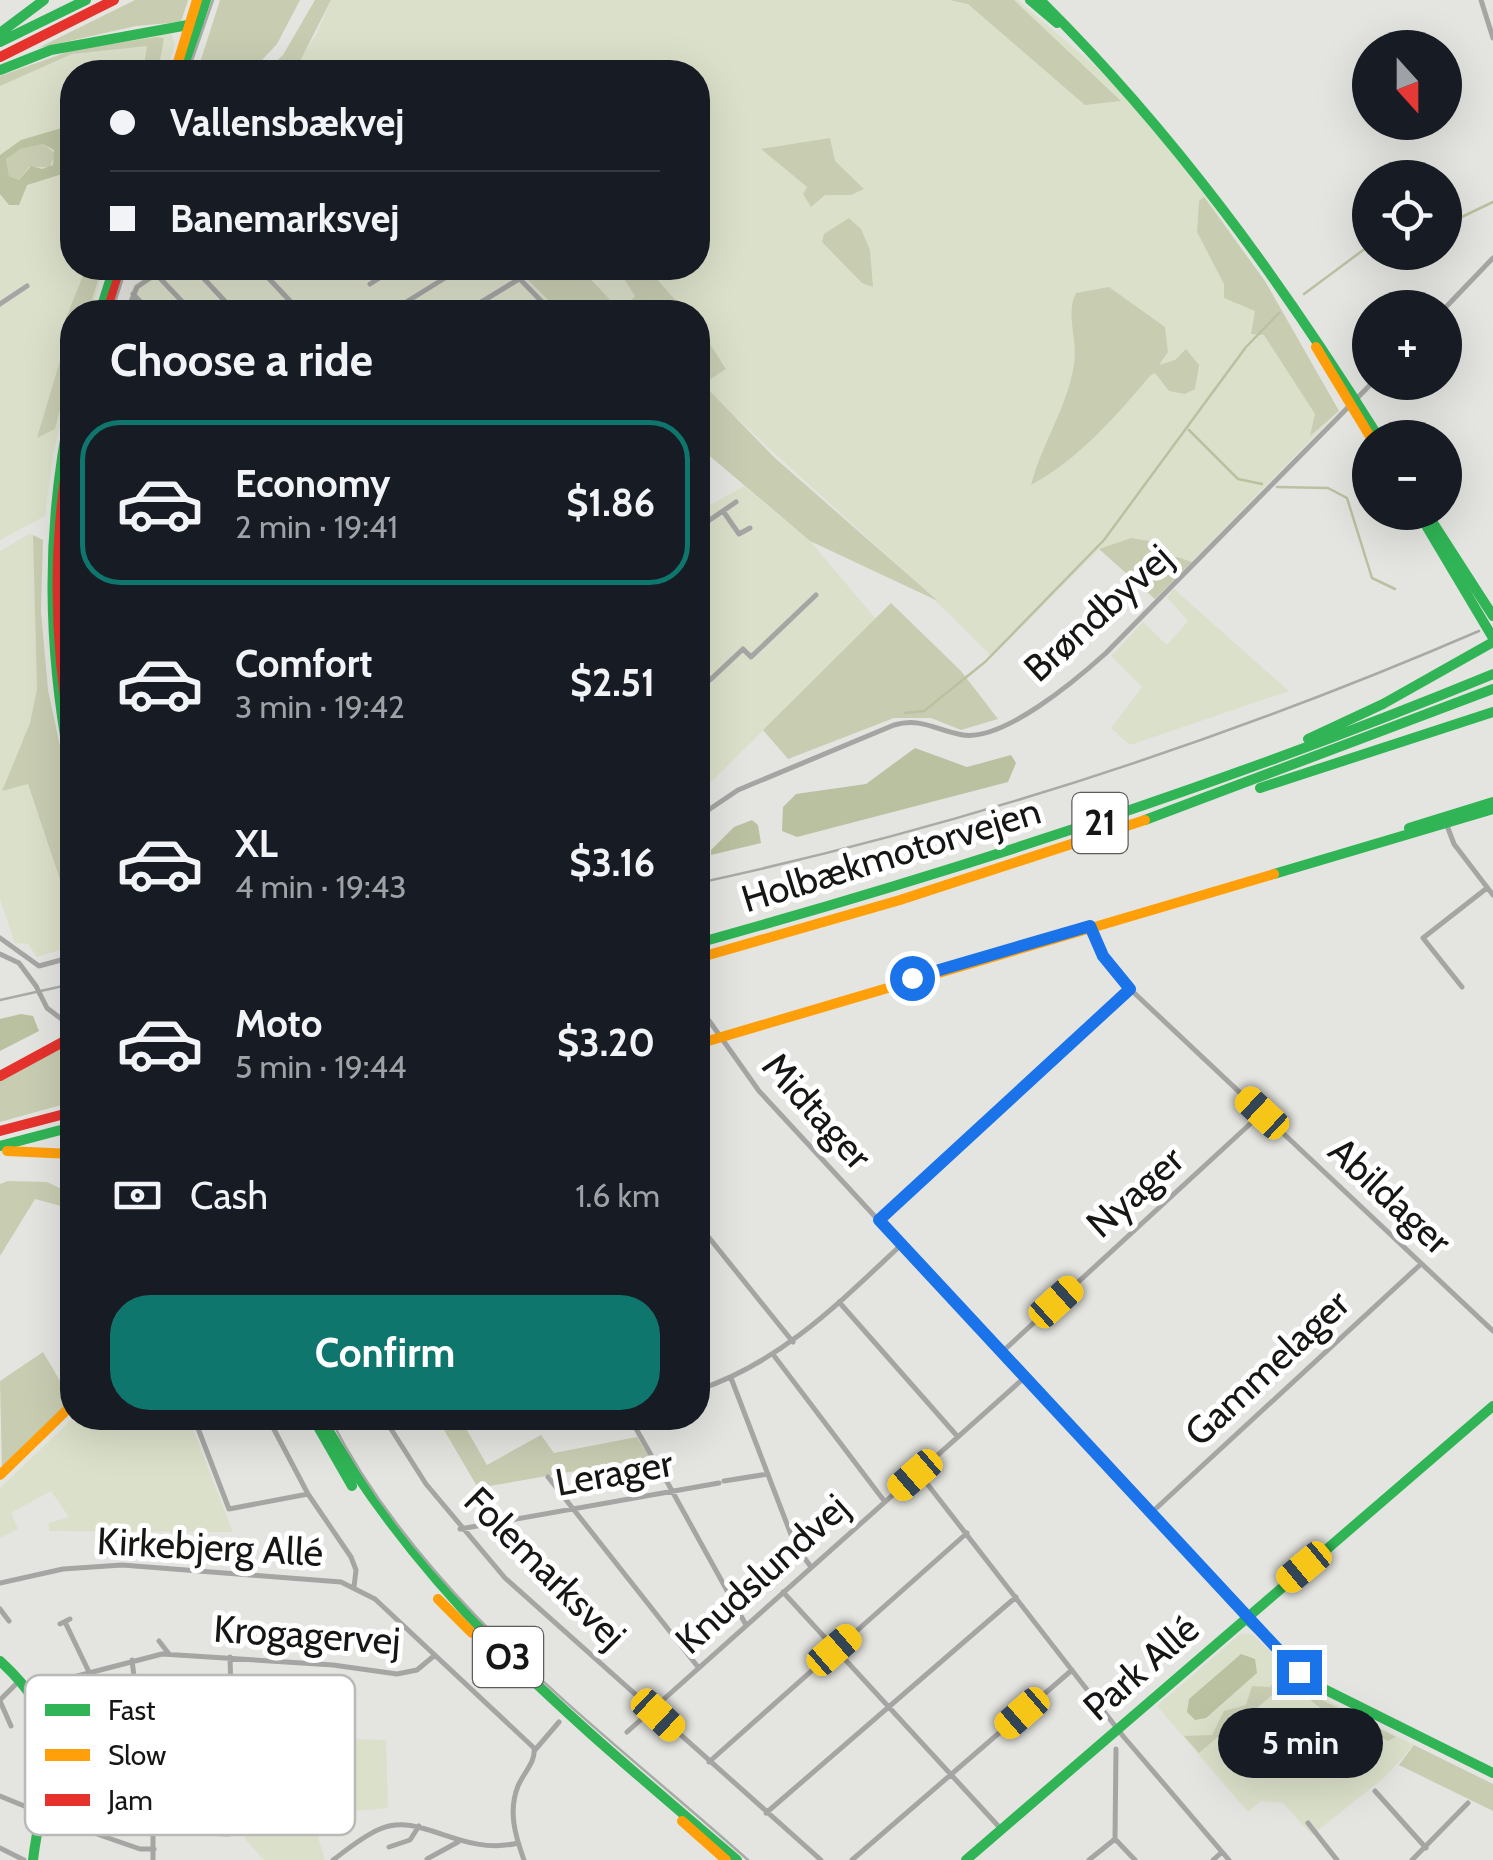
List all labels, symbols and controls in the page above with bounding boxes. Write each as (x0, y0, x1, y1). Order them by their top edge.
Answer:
north arrow (1352, 30, 1462, 140)
map controls (1352, 30, 1462, 530)
text: Vallensbækvej (170, 99, 404, 146)
button: locate (1352, 160, 1462, 270)
text: Banemarksvej (170, 195, 399, 242)
button: + (1352, 290, 1462, 400)
text: Choose a ride (110, 333, 373, 387)
button: − (1352, 420, 1462, 530)
icon: car (115, 458, 205, 548)
text: Economy (235, 460, 390, 507)
text: $1.86 (566, 479, 655, 526)
text: 2 min · 19:41 (235, 507, 398, 546)
street label: Brøndbyvej (1014, 534, 1181, 691)
icon: car (115, 638, 205, 728)
text: Comfort (235, 640, 372, 687)
text: $2.51 (570, 659, 655, 706)
text: 3 min · 19:42 (235, 687, 405, 726)
street label: Holbækmotorvejen (736, 787, 1046, 922)
road number: 21 (1072, 793, 1128, 853)
icon: car (115, 818, 205, 908)
text: XL (235, 820, 278, 867)
text: $3.16 (569, 839, 655, 886)
text: 4 min · 19:43 (235, 867, 407, 906)
route start (890, 956, 935, 1001)
icon: car (115, 998, 205, 1088)
text: Moto (235, 1000, 322, 1047)
text: $3.20 (557, 1019, 655, 1066)
street label: Midtager (753, 1043, 882, 1179)
text: 5 min · 19:44 (235, 1047, 407, 1086)
car (1230, 1082, 1294, 1144)
street label: Abildager (1319, 1127, 1462, 1264)
street label: Nyager (1077, 1136, 1193, 1247)
icon: cash (110, 1168, 165, 1223)
text: Cash (190, 1172, 268, 1219)
text: 1.6 km (575, 1176, 660, 1215)
car (1024, 1271, 1088, 1333)
street label: Gammelager (1175, 1280, 1359, 1456)
button: Confirm (110, 1295, 660, 1410)
street label: Lerager (551, 1439, 676, 1506)
car (883, 1444, 947, 1506)
street label: Folemarksvej (455, 1477, 636, 1658)
street label: Knudslundvej (665, 1484, 858, 1664)
street label: Kirkebjerg Allé (96, 1517, 324, 1576)
car (1271, 1536, 1337, 1598)
street label: Krogagervej (212, 1605, 402, 1664)
street label: Park Allé (1073, 1605, 1208, 1730)
car (802, 1619, 866, 1681)
road number: O3 (473, 1627, 543, 1687)
route end (1277, 1650, 1322, 1695)
legend (25, 1675, 355, 1835)
car (990, 1682, 1054, 1744)
car (626, 1684, 690, 1746)
text: Fast (108, 1693, 156, 1727)
callout: 5 min (1216, 1707, 1382, 1777)
text: 5 min (1262, 1723, 1339, 1762)
text: Slow (108, 1738, 166, 1772)
text: Jam (107, 1783, 153, 1817)

